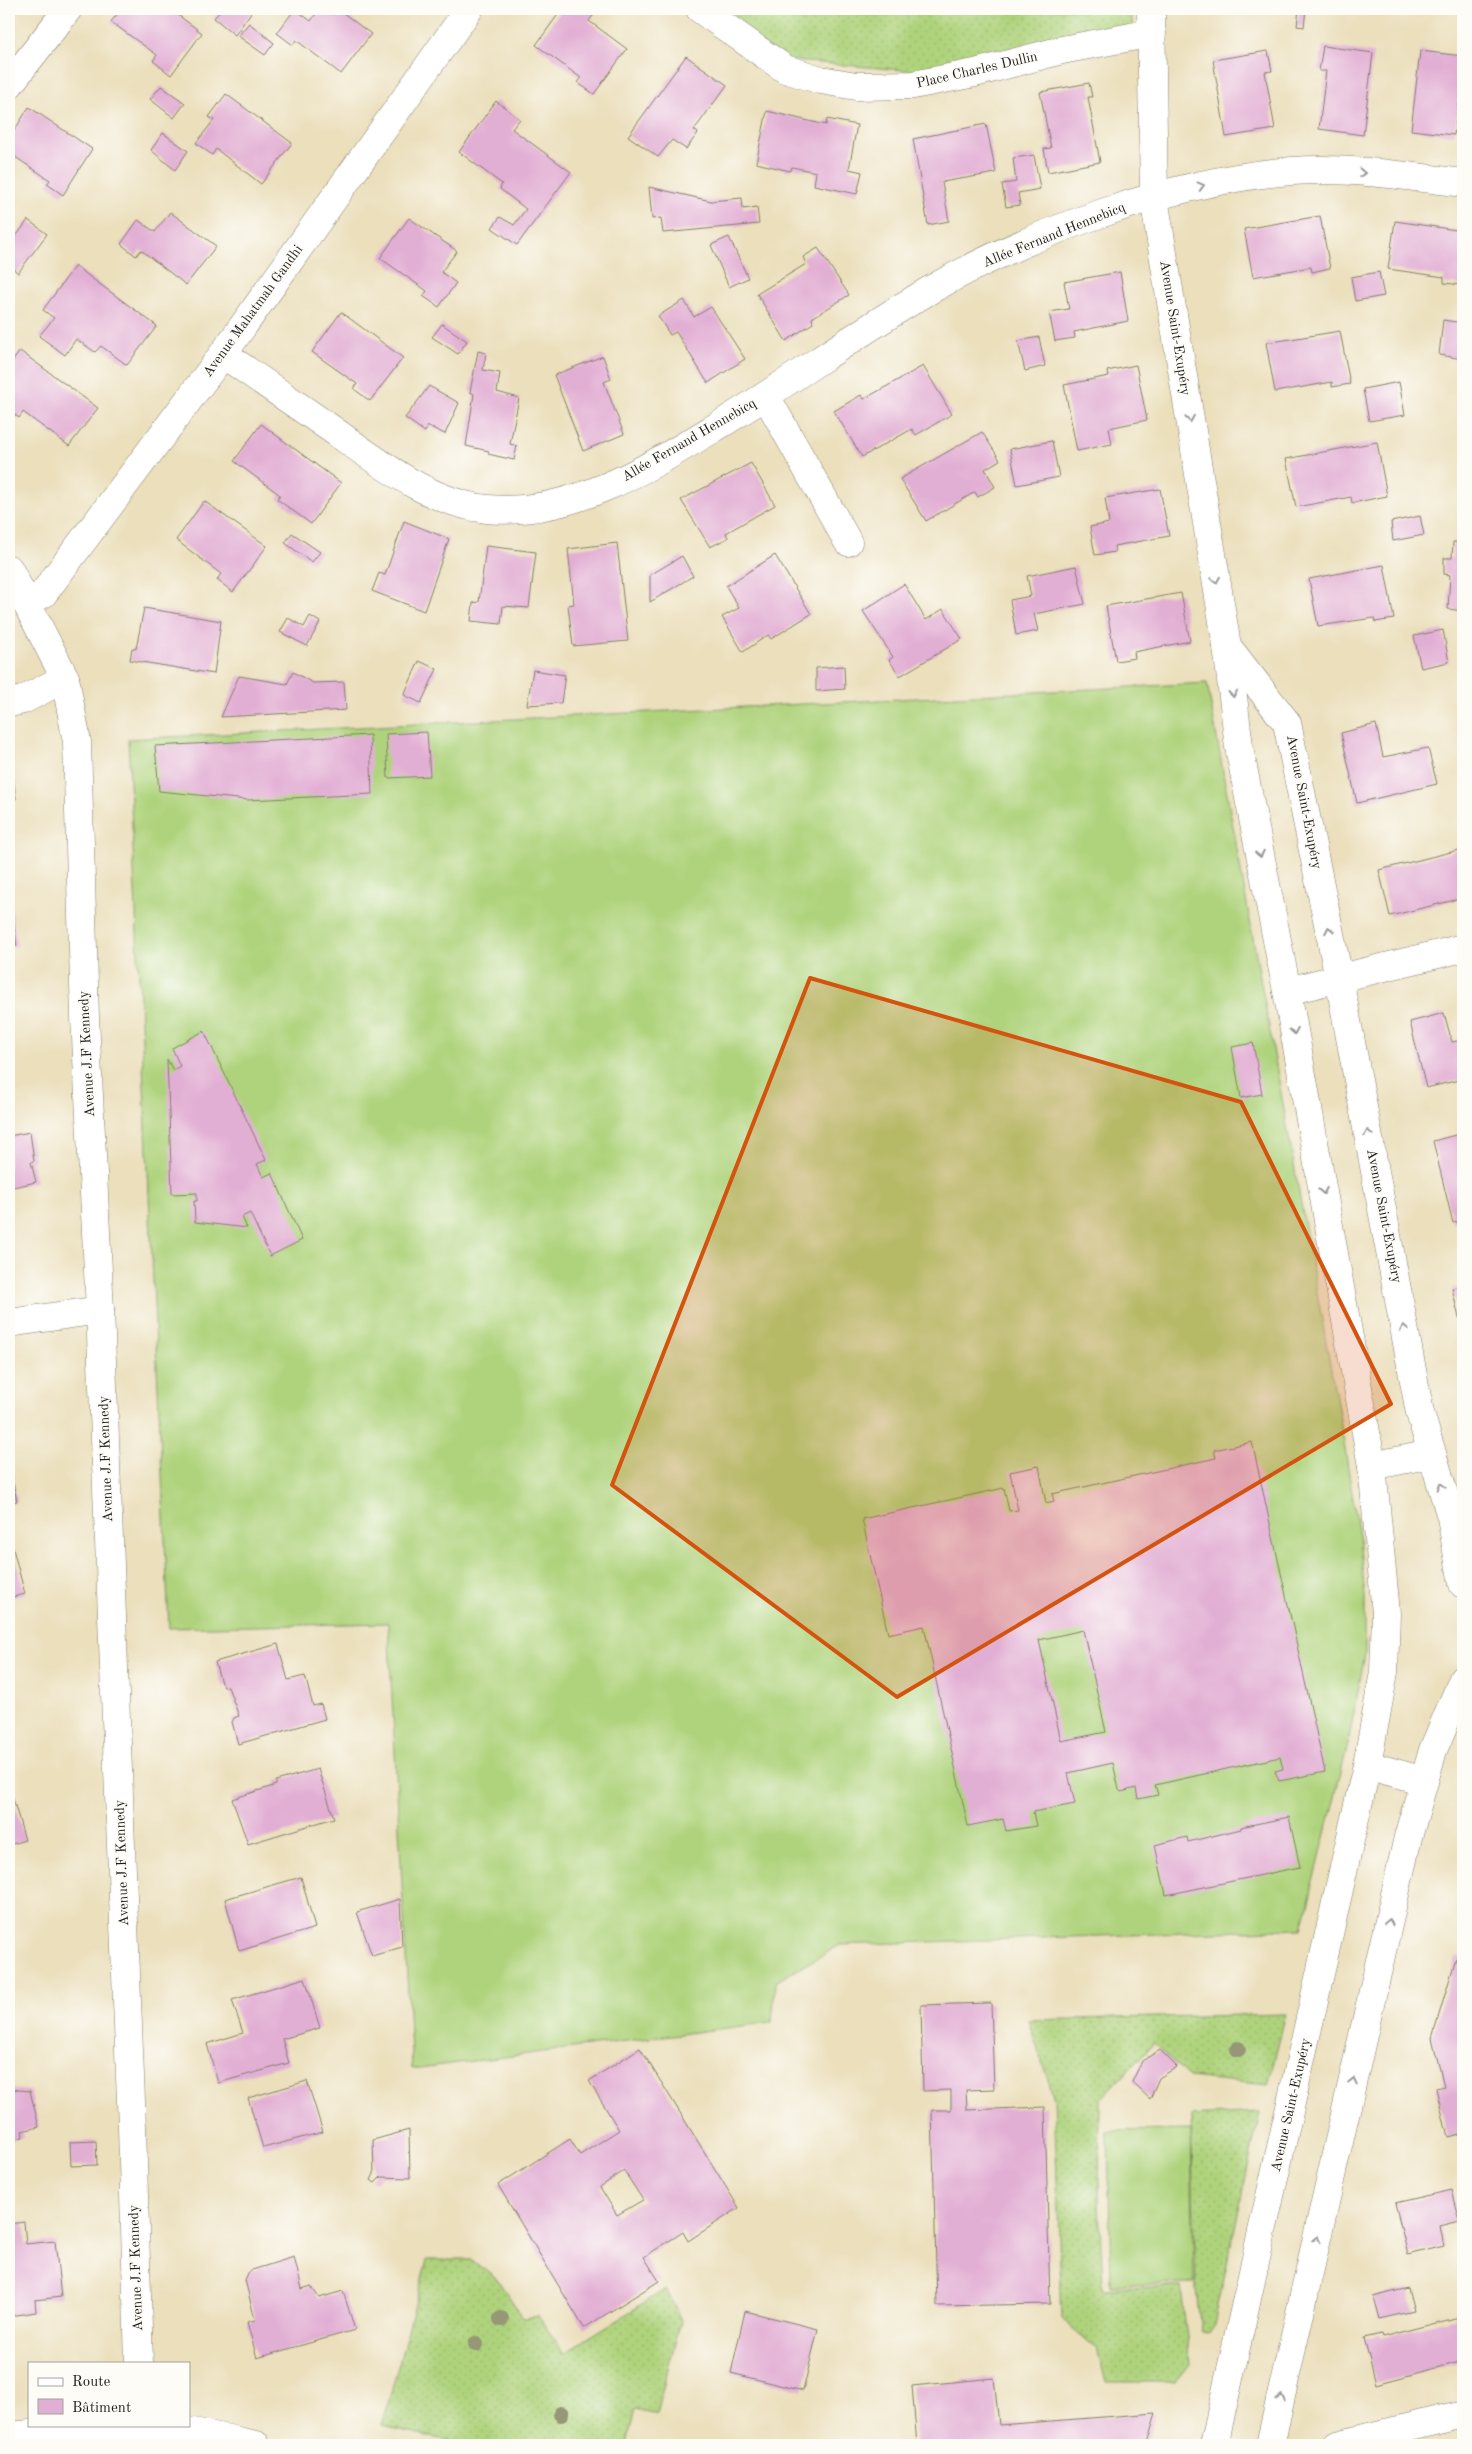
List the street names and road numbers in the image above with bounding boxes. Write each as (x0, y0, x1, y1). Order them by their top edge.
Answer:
street label: Place Charles Dullin (915, 49, 1039, 91)
street label: Allée Fernand Hennebicq (981, 200, 1127, 270)
street label: Avenue Mahatmah Gandhi (201, 242, 306, 380)
street label: Avenue Saint-Exupéry (1157, 259, 1193, 397)
street label: Allée Fernand Hennebicq (620, 396, 758, 484)
street label: Avenue Saint-Exupéry (1284, 734, 1324, 871)
street label: Avenue J.F Kennedy (77, 990, 97, 1118)
street label: Avenue Saint-Exupéry (1364, 1148, 1404, 1285)
street label: Avenue J.F Kennedy (97, 1395, 115, 1522)
street label: Avenue J.F Kennedy (113, 1799, 131, 1926)
street label: Avenue Saint-Exupéry (1269, 2036, 1313, 2173)
street label: Avenue J.F Kennedy (127, 2204, 145, 2331)

